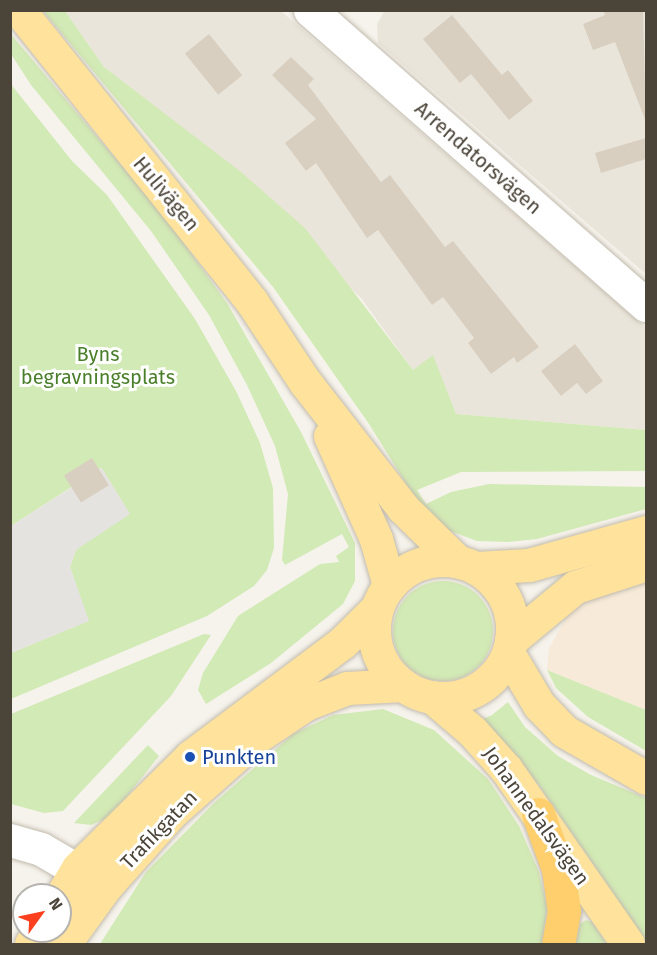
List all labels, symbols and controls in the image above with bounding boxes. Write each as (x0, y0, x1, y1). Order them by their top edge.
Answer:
street label: Arrendatorsvägen (410, 97, 546, 219)
street label: Hulivägen (128, 152, 204, 236)
park label: Byns begravningsplats (21, 343, 175, 390)
street label: Johannedalsvägen (478, 742, 594, 890)
place label: Punkten (202, 745, 276, 769)
marker: Punkten (183, 750, 197, 764)
street label: Trafikgatan (116, 786, 202, 874)
north arrow (12, 883, 72, 943)
text: N (45, 894, 67, 914)

